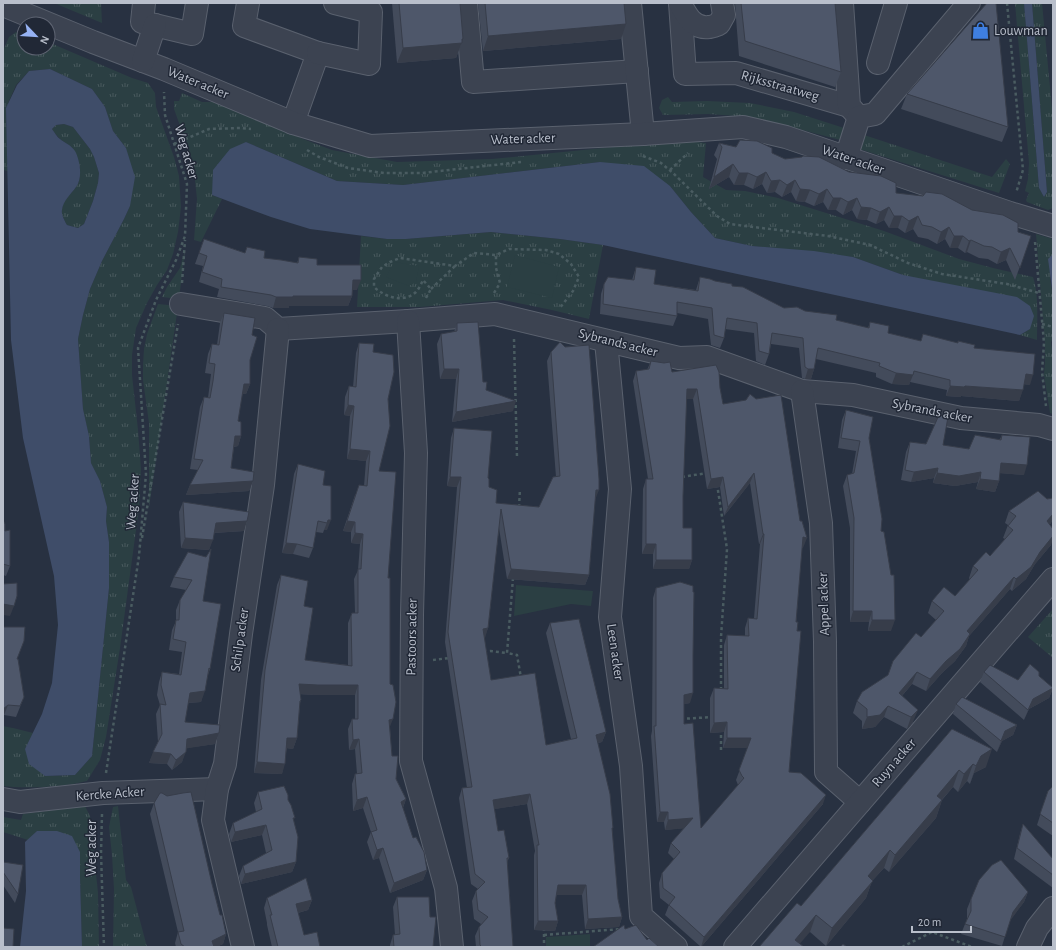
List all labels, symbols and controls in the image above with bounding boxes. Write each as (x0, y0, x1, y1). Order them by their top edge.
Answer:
north arrow (16, 16, 56, 56)
shop icon: Louwman (971, 21, 991, 41)
place label: Louwman (994, 24, 1048, 38)
text: N (38, 34, 51, 46)
street label: Water acker (165, 64, 231, 102)
street label: Rijksstraatweg (740, 68, 821, 104)
street label: Weg acker (172, 123, 201, 181)
street label: Water acker (490, 131, 556, 147)
street label: Water acker (820, 143, 886, 177)
street label: Sybrands acker (577, 326, 659, 360)
street label: Sybrands acker (891, 396, 974, 426)
street label: Weg acker (124, 473, 142, 531)
street label: Appel acker (816, 572, 832, 636)
street label: Pastoors acker (404, 598, 420, 676)
street label: Schilp acker (229, 607, 251, 673)
street label: Leen acker (604, 623, 626, 682)
street label: Ruyn acker (869, 736, 919, 790)
street label: Kercke Acker (75, 785, 145, 803)
street label: Weg acker (85, 819, 99, 876)
scale bar (912, 908, 971, 934)
text: 20 m (918, 916, 941, 928)

